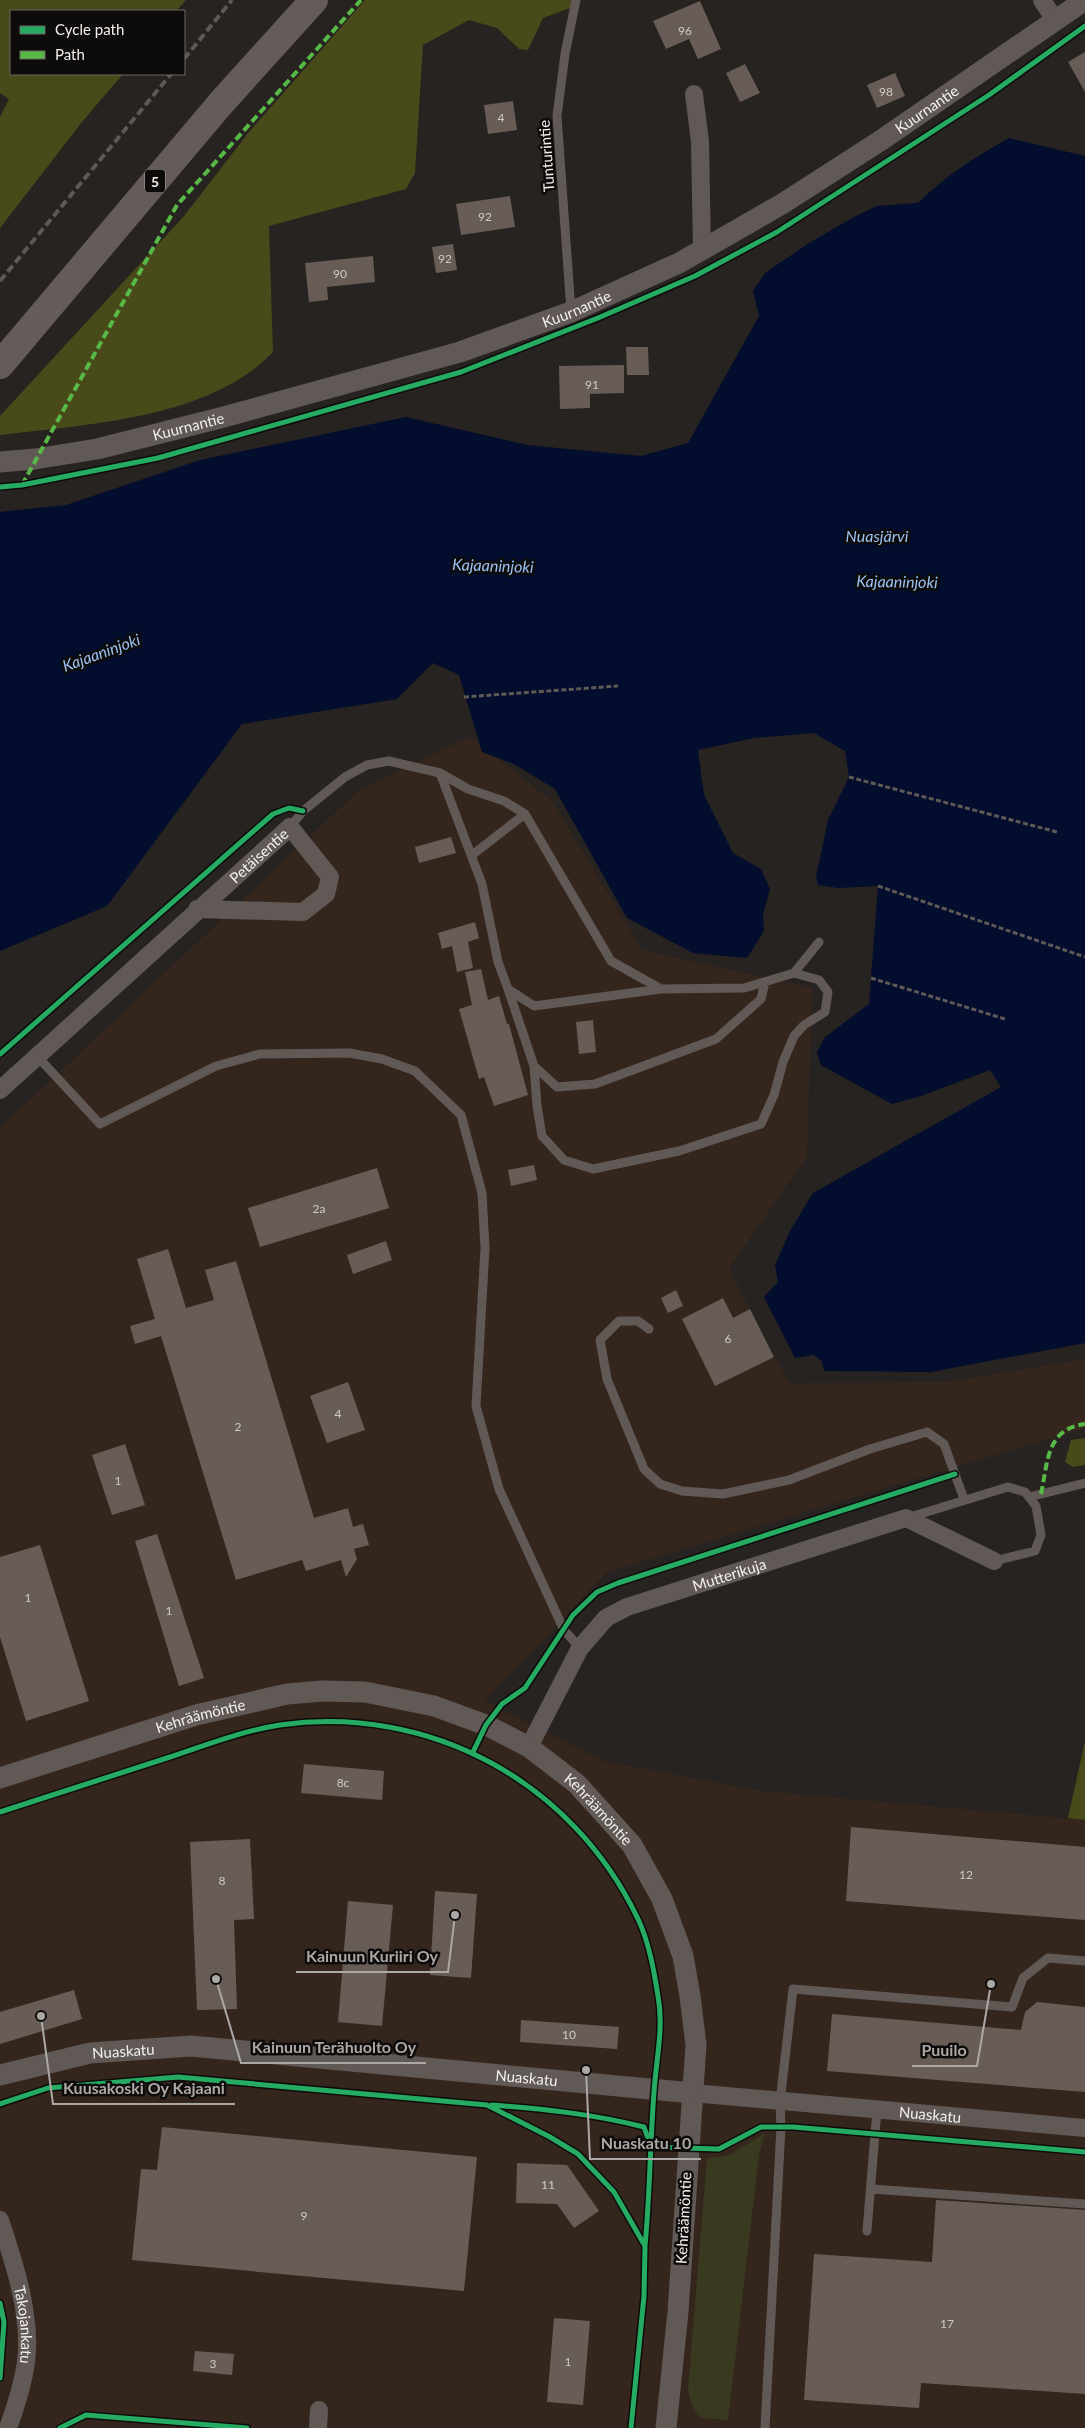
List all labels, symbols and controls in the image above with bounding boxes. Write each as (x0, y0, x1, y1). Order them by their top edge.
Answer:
legend (10, 10, 185, 75)
text: Cycle path (55, 20, 124, 38)
house number: 96 (678, 23, 692, 38)
text: Path (55, 45, 85, 63)
street label: Kuurnantie (891, 81, 962, 137)
house number: 98 (879, 84, 893, 99)
house number: 4 (498, 110, 505, 125)
street label: Tunturintie (535, 119, 557, 193)
road number: 5 (145, 170, 165, 192)
house number: 92 (478, 209, 492, 224)
house number: 92 (438, 251, 452, 266)
house number: 90 (333, 266, 347, 281)
street label: Kuurnantie (540, 286, 614, 331)
house number: 91 (585, 377, 599, 392)
street label: Kuurnantie (151, 408, 226, 444)
water label: Nuasjärvi (846, 526, 909, 545)
water label: Kajaaninjoki (452, 554, 534, 576)
water label: Kajaaninjoki (856, 571, 938, 591)
water label: Kajaaninjoki (59, 629, 143, 675)
street label: Petäisentie (226, 824, 292, 887)
house number: 2a (313, 1201, 325, 1216)
house number: 6 (725, 1331, 732, 1346)
house number: 4 (335, 1406, 342, 1421)
house number: 2 (235, 1419, 242, 1434)
house number: 1 (115, 1473, 122, 1488)
street label: Mutterikuja (690, 1554, 768, 1595)
house number: 1 (25, 1590, 32, 1605)
house number: 1 (166, 1603, 173, 1618)
street label: Kehräämöntie (153, 1695, 247, 1736)
street label: Kehräämöntie (561, 1769, 637, 1849)
house number: 8c (337, 1775, 350, 1790)
house number: 12 (959, 1867, 973, 1882)
house number: 8 (219, 1873, 226, 1888)
callout: Kainuun Kuriiri Oy (296, 1941, 448, 1972)
text: Kainuun Kuriiri Oy (306, 1946, 439, 1965)
house number: 10 (562, 2027, 576, 2042)
callout: Kainuun Terähuolto Oy (241, 2032, 426, 2063)
callout: Puuilo (912, 2035, 977, 2066)
text: Kainuun Terähuolto Oy (252, 2037, 417, 2056)
street label: Nuaskatu (92, 2040, 155, 2062)
text: Puuilo (921, 2040, 967, 2059)
street label: Nuaskatu (495, 2066, 559, 2089)
callout: Kuusakoski Oy Kajaani (53, 2073, 235, 2104)
text: Kuusakoski Oy Kajaani (63, 2078, 225, 2097)
street label: Nuaskatu (898, 2102, 962, 2126)
callout: Nuaskatu 10 (590, 2128, 701, 2159)
text: Nuaskatu 10 (601, 2133, 691, 2152)
street label: Kehräämöntie (672, 2171, 694, 2265)
house number: 11 (541, 2177, 555, 2192)
house number: 9 (301, 2208, 308, 2223)
street label: Takojankatu (11, 2284, 36, 2365)
house number: 17 (940, 2316, 954, 2331)
house number: 1 (565, 2354, 572, 2369)
house number: 3 (210, 2356, 217, 2371)

